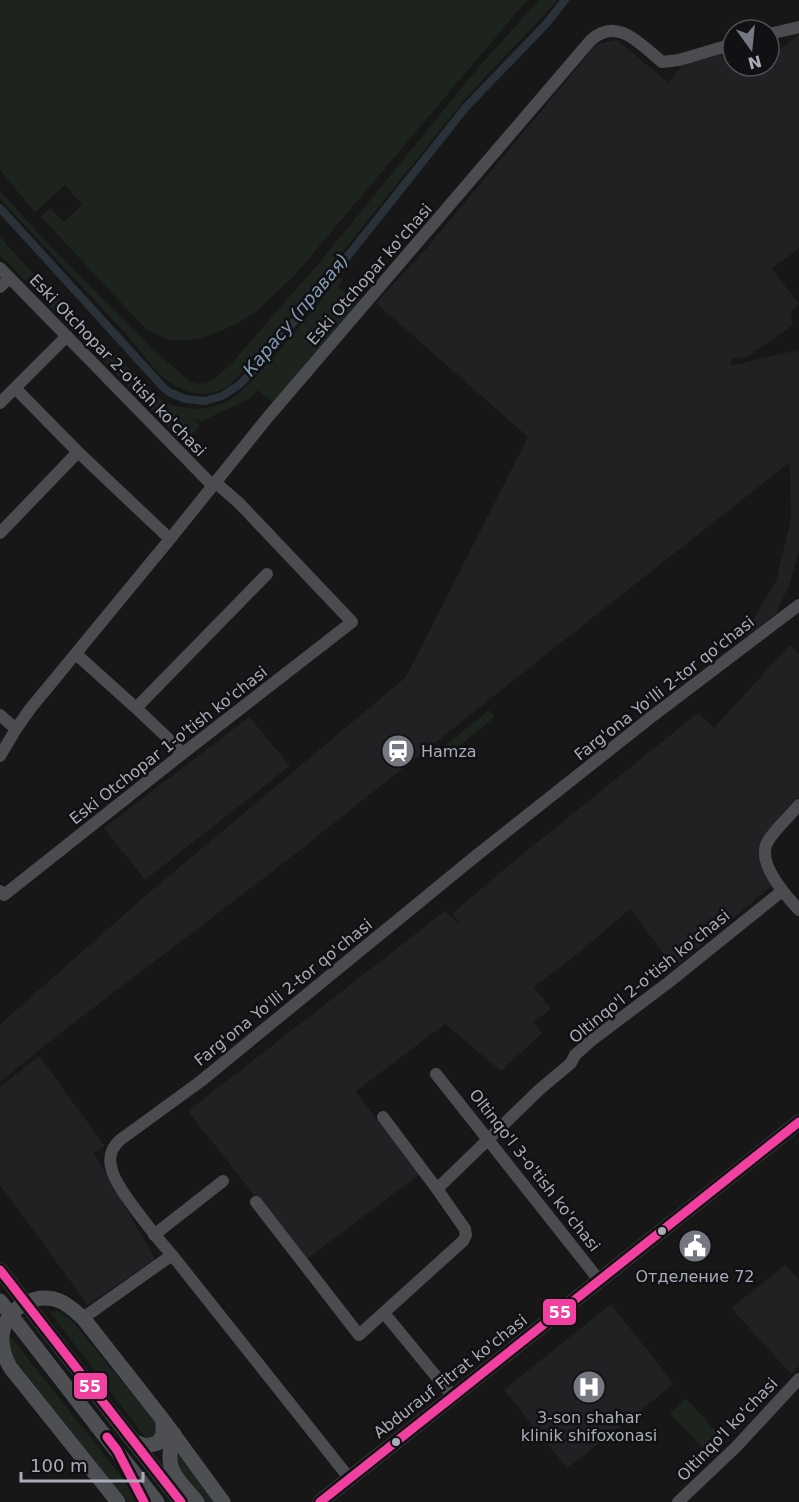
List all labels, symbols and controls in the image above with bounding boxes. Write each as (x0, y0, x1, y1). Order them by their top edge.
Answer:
north arrow (721, 18, 781, 78)
text: N (746, 51, 764, 73)
street label: Eski Otchopar ko'chasi (303, 200, 436, 349)
water label: Карасу (правая) (238, 249, 353, 380)
street label: Eski Otchopar 2-o'tish ko'chasi (26, 270, 210, 460)
street label: Farg'ona Yo'lli 2-tor qo'chasi (571, 612, 758, 765)
street label: Eski Otchopar 1-o'tish ko'chasi (66, 662, 271, 828)
station icon: Hamza (380, 733, 416, 769)
place label: Hamza (421, 742, 477, 761)
street label: Oltinqo'l 2-o'tish ko'chasi (565, 906, 733, 1047)
street label: Farg'ona Yo'lli 2-tor qo'chasi (191, 915, 376, 1070)
street label: Oltinqo'l 3-o'tish ko'chasi (465, 1085, 604, 1255)
unlabelled marker (656, 1225, 668, 1237)
public building icon: Отделение 72 (677, 1228, 713, 1264)
place label: Отделение 72 (635, 1267, 755, 1286)
line badge: 55 (542, 1298, 577, 1326)
text: 55 (549, 1303, 571, 1322)
street label: Abdurauf Fitrat ko'chasi (370, 1311, 531, 1442)
hospital icon: 3-son shahar klinik shifoxonasi (571, 1369, 607, 1405)
line badge: 55 (73, 1372, 108, 1400)
street label: Oltinqo'l ko'chasi (673, 1374, 781, 1485)
text: 55 (79, 1377, 101, 1396)
place label: 3-son shahar klinik shifoxonasi (521, 1408, 657, 1445)
unlabelled marker (390, 1436, 402, 1448)
scale bar (21, 1445, 142, 1483)
text: 100 m (30, 1455, 88, 1476)

